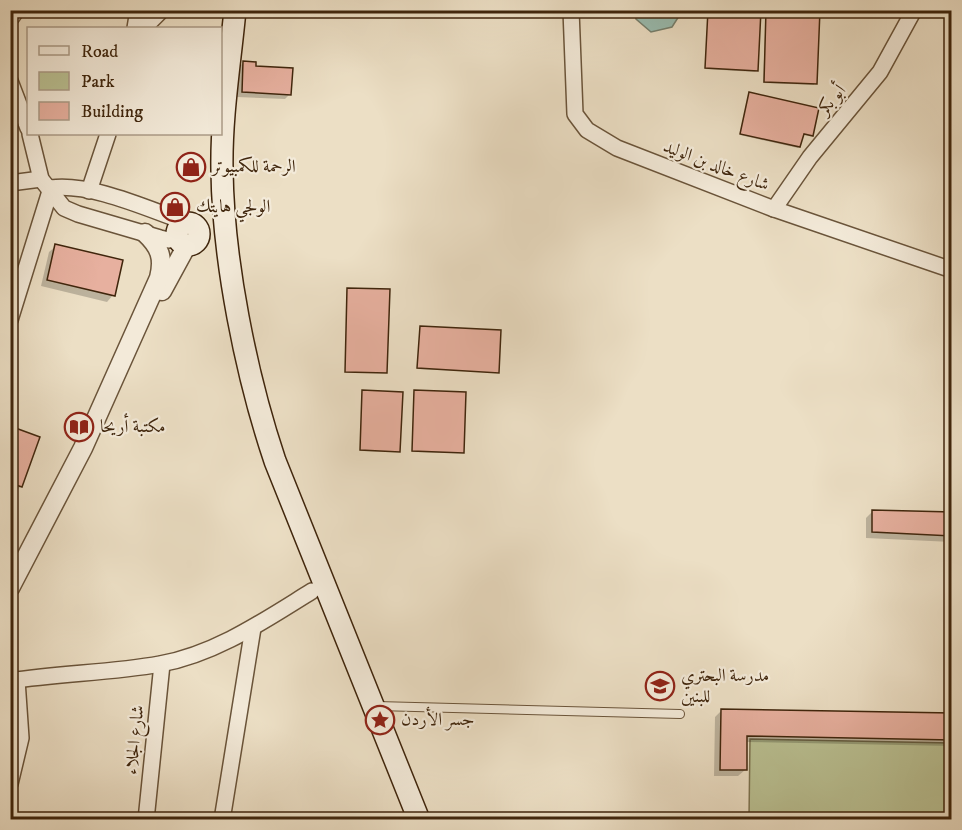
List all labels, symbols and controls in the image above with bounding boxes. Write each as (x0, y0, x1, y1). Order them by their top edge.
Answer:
legend (27, 27, 222, 135)
text: Road (81, 41, 118, 63)
text: Park (81, 71, 115, 93)
street label: أبو بكر (809, 78, 852, 121)
text: Building (81, 101, 143, 123)
street label: شارع خالد بن الوليد (659, 136, 772, 199)
shop icon: الرحمة للكمبيوتر (175, 151, 207, 183)
place label: الرحمة للكمبيوتر (210, 156, 296, 178)
shop icon: الولجي هايتك (159, 191, 191, 223)
place label: الولجي هايتك (196, 196, 270, 223)
library icon: مكتبة أريحا (63, 411, 95, 443)
place label: مكتبة أريحا (100, 413, 166, 438)
place label: مدرسة البحتري للبنين (681, 665, 769, 708)
school or university icon: مدرسة البحتري للبنين (644, 670, 676, 702)
street label: شارع الجلاء (120, 704, 153, 776)
place icon: جسر الأردن (364, 704, 396, 736)
place label: جسر الأردن (401, 706, 474, 731)

